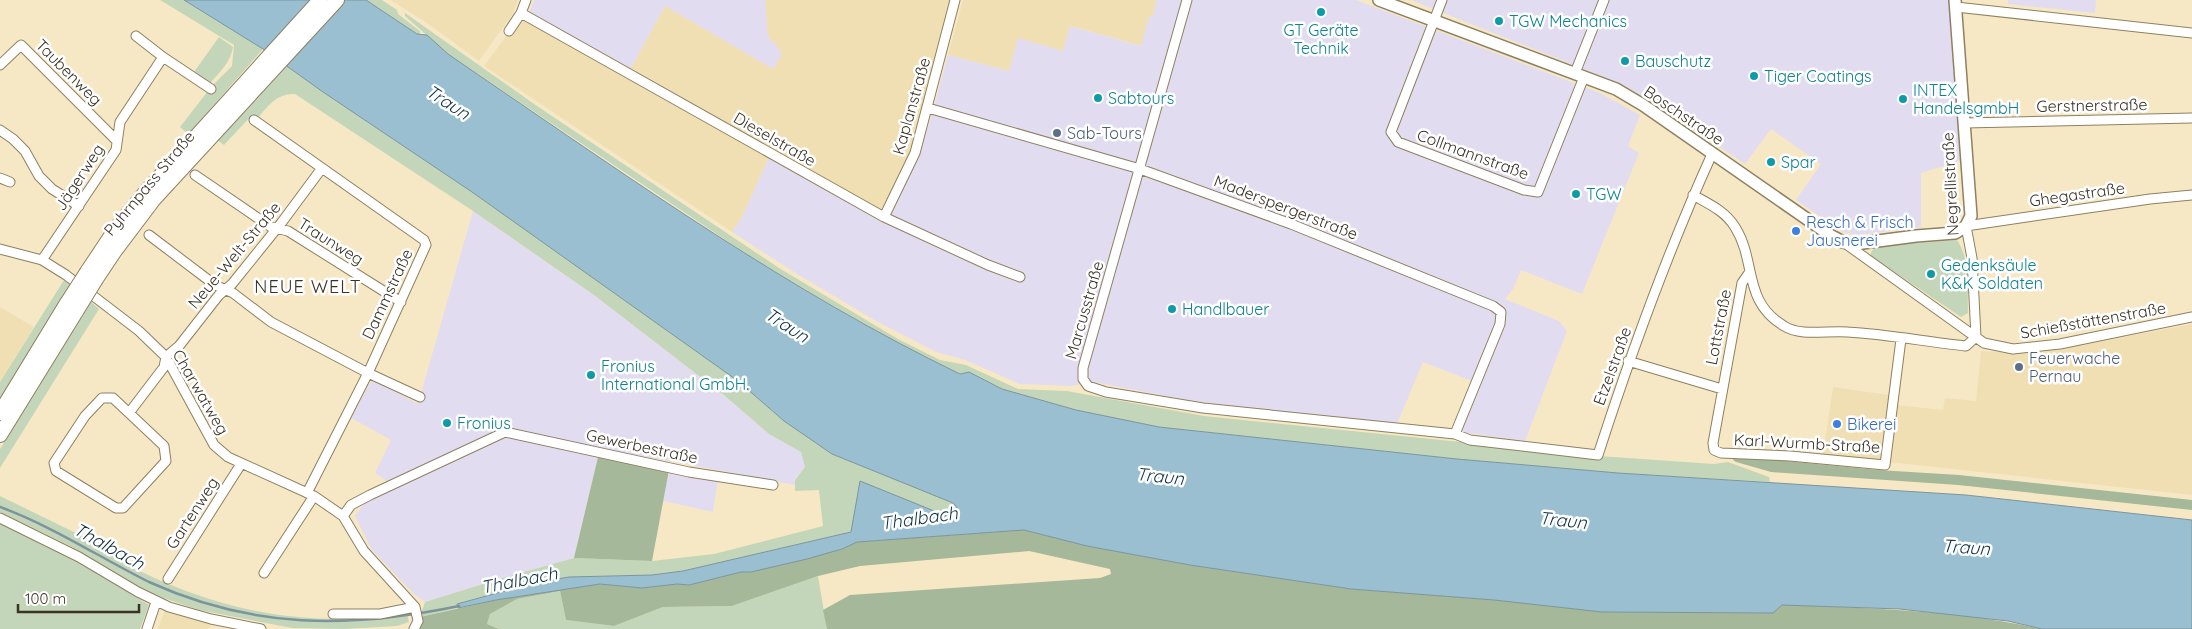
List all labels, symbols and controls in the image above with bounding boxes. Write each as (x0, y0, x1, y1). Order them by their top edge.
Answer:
marker: GT Geräte Technik (1315, 6, 1327, 18)
place label: TGW Mechanics (1509, 11, 1627, 31)
marker: TGW Mechanics (1493, 15, 1505, 27)
place label: GT Geräte Technik (1284, 20, 1358, 58)
street label: Taubenweg (32, 35, 106, 109)
place label: Bauschutz (1635, 51, 1711, 71)
street label: Kaplanstraße (888, 55, 934, 157)
marker: Bauschutz (1619, 55, 1631, 67)
place label: Tiger Coatings (1764, 66, 1872, 86)
marker: Tiger Coatings (1748, 70, 1760, 82)
water label: Traun (422, 79, 475, 125)
place label: INTEX HandelsgmbH (1913, 80, 2019, 118)
street label: Boschstraße (1640, 81, 1728, 149)
place label: Sabtours (1108, 88, 1174, 108)
marker: Sabtours (1092, 92, 1104, 104)
marker: INTEX HandelsgmbH (1897, 93, 1909, 105)
street label: Gerstnerstraße (2036, 94, 2148, 116)
street label: Dieselstraße (730, 107, 820, 171)
place label: Sab-Tours (1067, 123, 1142, 143)
street label: Collmannstraße (1414, 124, 1532, 184)
street label: Pyhrnpass Straße (99, 126, 199, 240)
marker: Sab-Tours (1051, 127, 1063, 139)
street label: Negrellistraße (1937, 132, 1963, 236)
street label: Jägerweg (50, 140, 108, 214)
place label: Spar (1781, 152, 1816, 172)
marker: Spar (1765, 156, 1777, 168)
street label: Maderspergerstraße (1211, 170, 1361, 244)
street label: Ghegastraße (2028, 177, 2126, 211)
place label: TGW (1586, 184, 1622, 204)
marker: TGW (1570, 188, 1582, 200)
street label: Neue-Welt-Straße (183, 197, 285, 313)
place label: Resch & Frisch Jausnerei (1806, 212, 1914, 250)
street label: Traunweg (295, 213, 367, 269)
marker: Resch & Frisch Jausnerei (1790, 225, 1802, 237)
street label: Dammstraße (357, 245, 417, 343)
place label: Gedenksäule K&K Soldaten (1941, 255, 2043, 293)
street label: Marcusstraße (1060, 259, 1108, 361)
marker: Gedenksäule K&K Soldaten (1925, 268, 1937, 280)
district label: NEUE WELT (254, 275, 362, 298)
street label: Lottstraße (1701, 287, 1735, 367)
street label: Schießstättenstraße (2019, 297, 2167, 343)
place label: Handlbauer (1182, 299, 1269, 319)
water label: Traun (761, 302, 814, 348)
marker: Handlbauer (1166, 303, 1178, 315)
street label: Etzelstraße (1589, 324, 1635, 408)
street label: Charwatweg (169, 346, 233, 438)
place label: Feuerwache Pernau (2029, 348, 2120, 386)
place label: Fronius International GmbH. (601, 356, 749, 394)
marker: Feuerwache Pernau (2013, 361, 2025, 373)
marker: Fronius International GmbH. (585, 369, 597, 381)
place label: Fronius (457, 413, 511, 433)
place label: Bikerei (1847, 414, 1896, 434)
marker: Fronius (441, 417, 453, 429)
marker: Bikerei (1831, 418, 1843, 430)
street label: Gewerbestraße (584, 424, 700, 468)
street label: Karl-Wurmb-Straße (1733, 429, 1881, 457)
water label: Traun (1135, 462, 1186, 490)
street label: Gartenweg (161, 473, 223, 553)
water label: Thalbach (879, 501, 960, 535)
water label: Traun (1538, 506, 1589, 534)
water label: Thalbach (70, 517, 149, 575)
water label: Traun (1941, 534, 1991, 560)
water label: Thalbach (479, 561, 560, 599)
scale bar (18, 582, 139, 614)
text: 100 m (25, 589, 66, 608)

